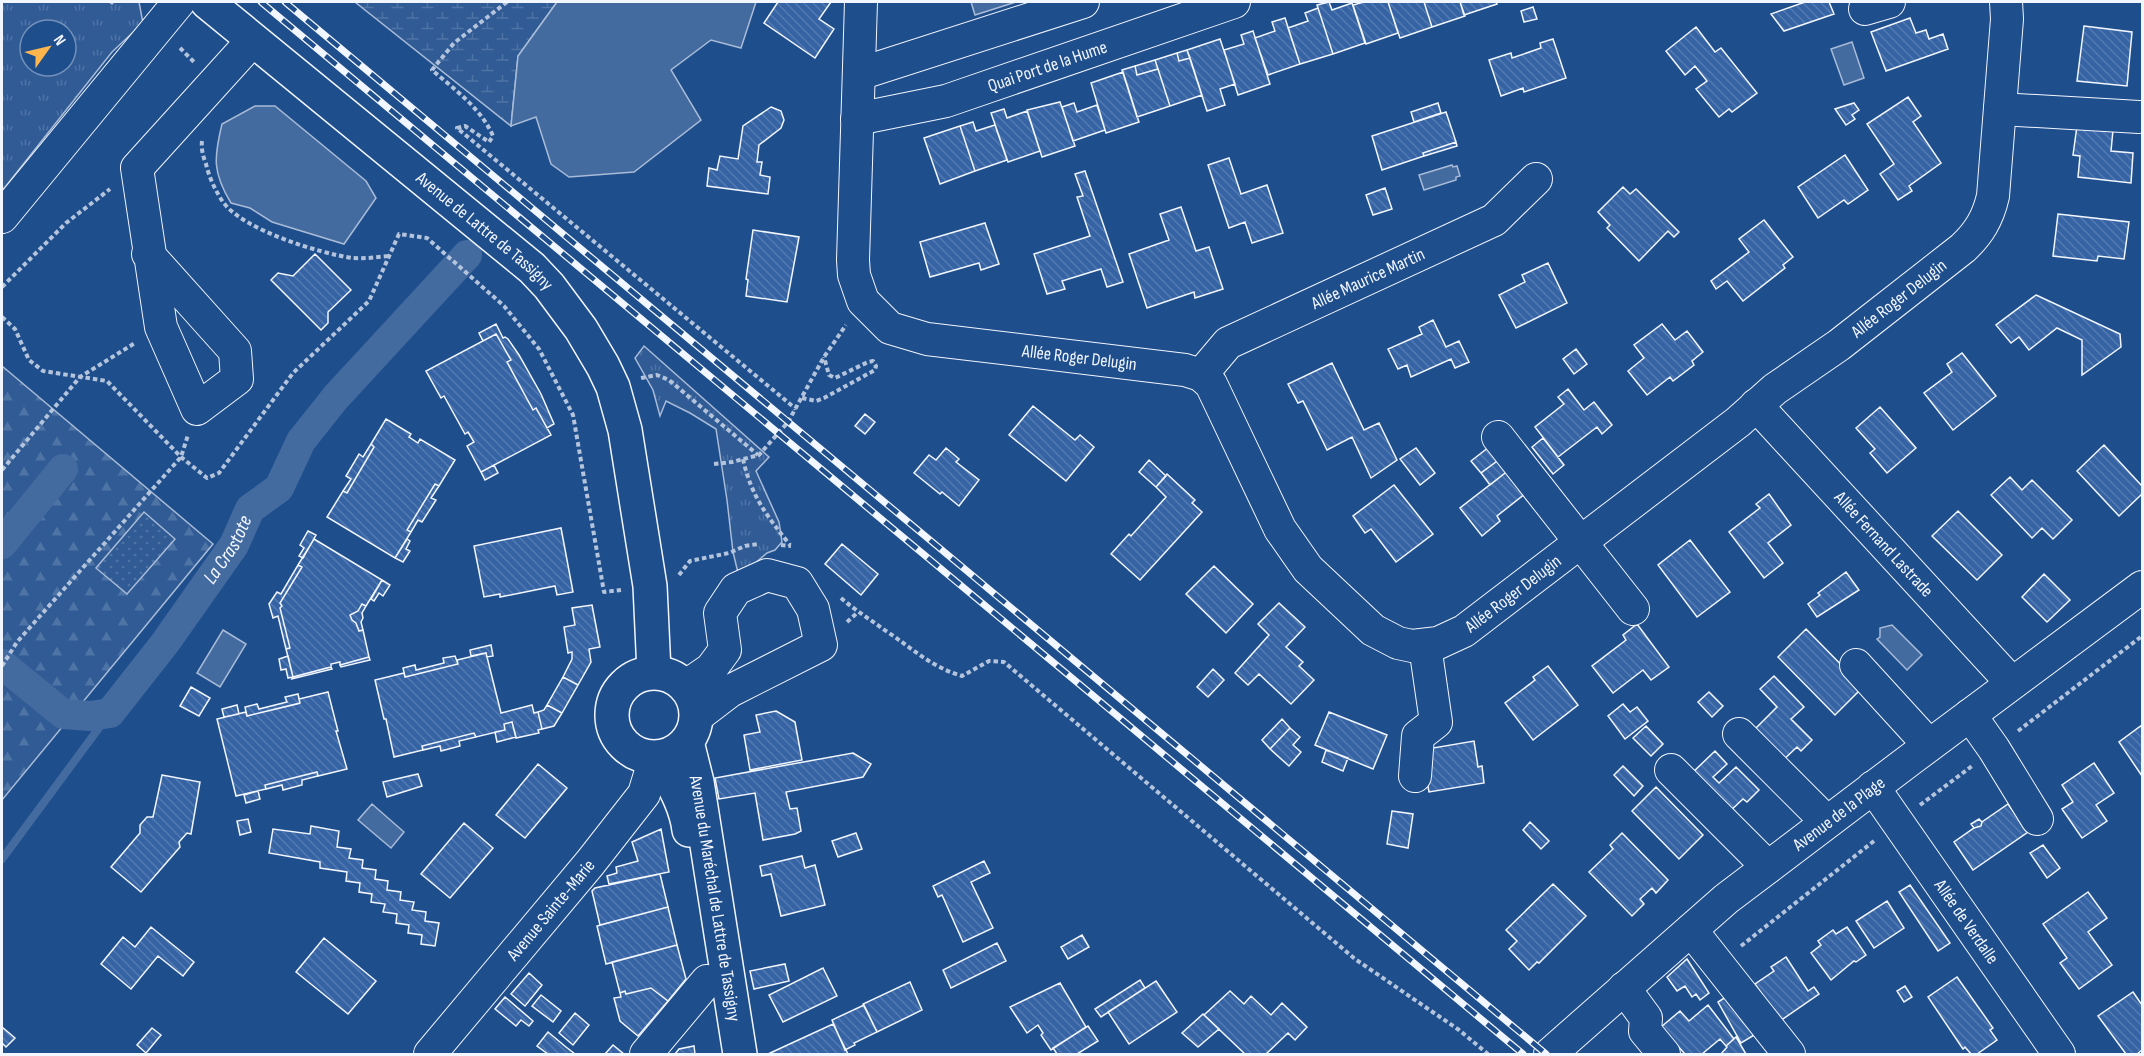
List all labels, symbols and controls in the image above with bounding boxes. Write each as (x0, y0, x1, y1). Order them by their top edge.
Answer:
north arrow (18, 18, 78, 78)
text: N (49, 32, 69, 49)
street label: Quai Port de la Hume (985, 36, 1110, 96)
street label: Avenue de Lattre de Tassigny (411, 167, 558, 294)
street label: Allée Maurice Martin (1307, 243, 1428, 314)
street label: Allée Roger Delugin (1846, 255, 1951, 343)
street label: Allée Roger Delugin (1020, 340, 1138, 375)
street label: Allée Fernand Lastrade (1830, 486, 1938, 601)
water label: La Crastote (198, 512, 258, 589)
street label: Allée Roger Delugin (1460, 550, 1565, 638)
street label: Avenue du Maréchal de Lattre de Tassigny (685, 772, 745, 1023)
street label: Avenue de la Plage (1788, 772, 1889, 856)
street label: Avenue Sainte-Marie (502, 855, 599, 965)
street label: Allée de Verdalle (1930, 875, 2003, 968)

